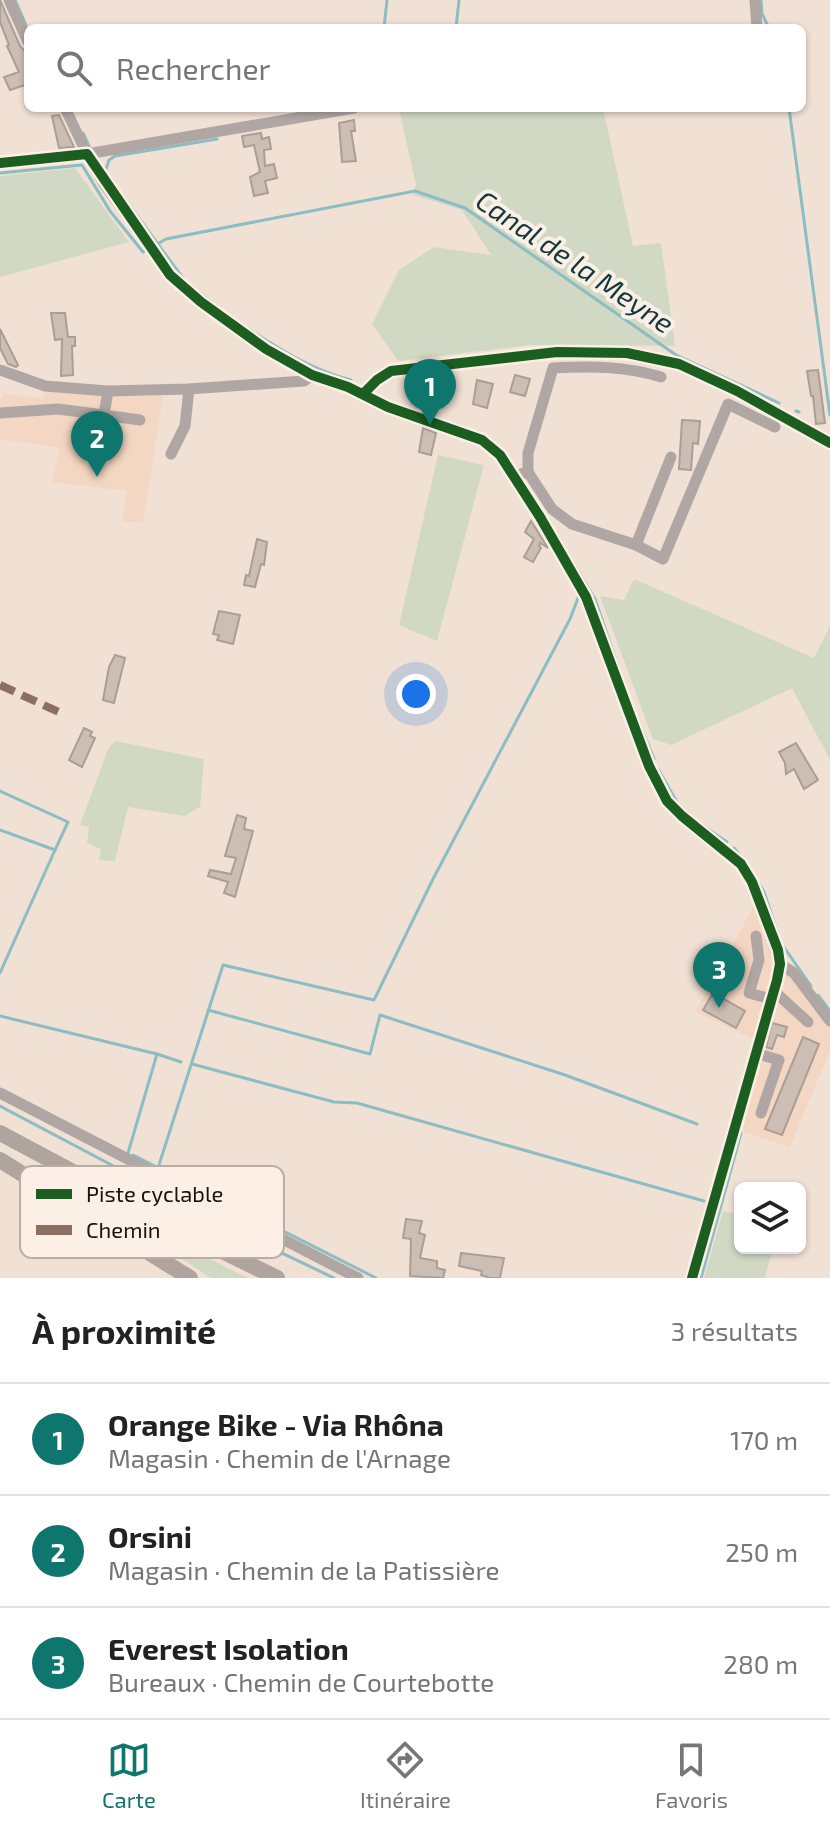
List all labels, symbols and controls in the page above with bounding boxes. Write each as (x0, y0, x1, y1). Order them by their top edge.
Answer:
search box (24, 24, 806, 112)
icon: search (52, 46, 96, 90)
text: Rechercher (116, 50, 271, 86)
water label: Canal de la Meyne (470, 182, 681, 340)
pin: 1 (404, 359, 456, 425)
pin: 2 (71, 411, 123, 477)
your location (396, 674, 436, 714)
pin: 3 (693, 942, 745, 1008)
legend (20, 1166, 284, 1258)
text: Piste cyclable (86, 1180, 223, 1206)
map controls (734, 1182, 806, 1254)
button: layers (734, 1182, 806, 1254)
text: Chemin (86, 1216, 161, 1242)
text: À proximité (32, 1310, 216, 1351)
text: 3 résultats (671, 1315, 798, 1346)
text: Orange Bike - Via Rhôna (108, 1406, 444, 1442)
text: 1 (52, 1424, 64, 1455)
text: 170 m (730, 1424, 798, 1455)
text: Magasin · Chemin de l'Arnage (108, 1442, 451, 1473)
text: Orsini (108, 1518, 192, 1554)
text: 2 (50, 1536, 66, 1567)
text: 250 m (725, 1536, 798, 1567)
text: Magasin · Chemin de la Patissière (108, 1554, 499, 1585)
text: Everest Isolation (108, 1630, 349, 1666)
text: 3 (51, 1648, 65, 1679)
text: 280 m (723, 1648, 798, 1679)
text: Bureaux · Chemin de Courtebotte (108, 1666, 494, 1697)
tab: Carte (102, 1738, 156, 1812)
tab: Itinéraire (360, 1738, 451, 1812)
tab: Favoris (655, 1738, 728, 1812)

